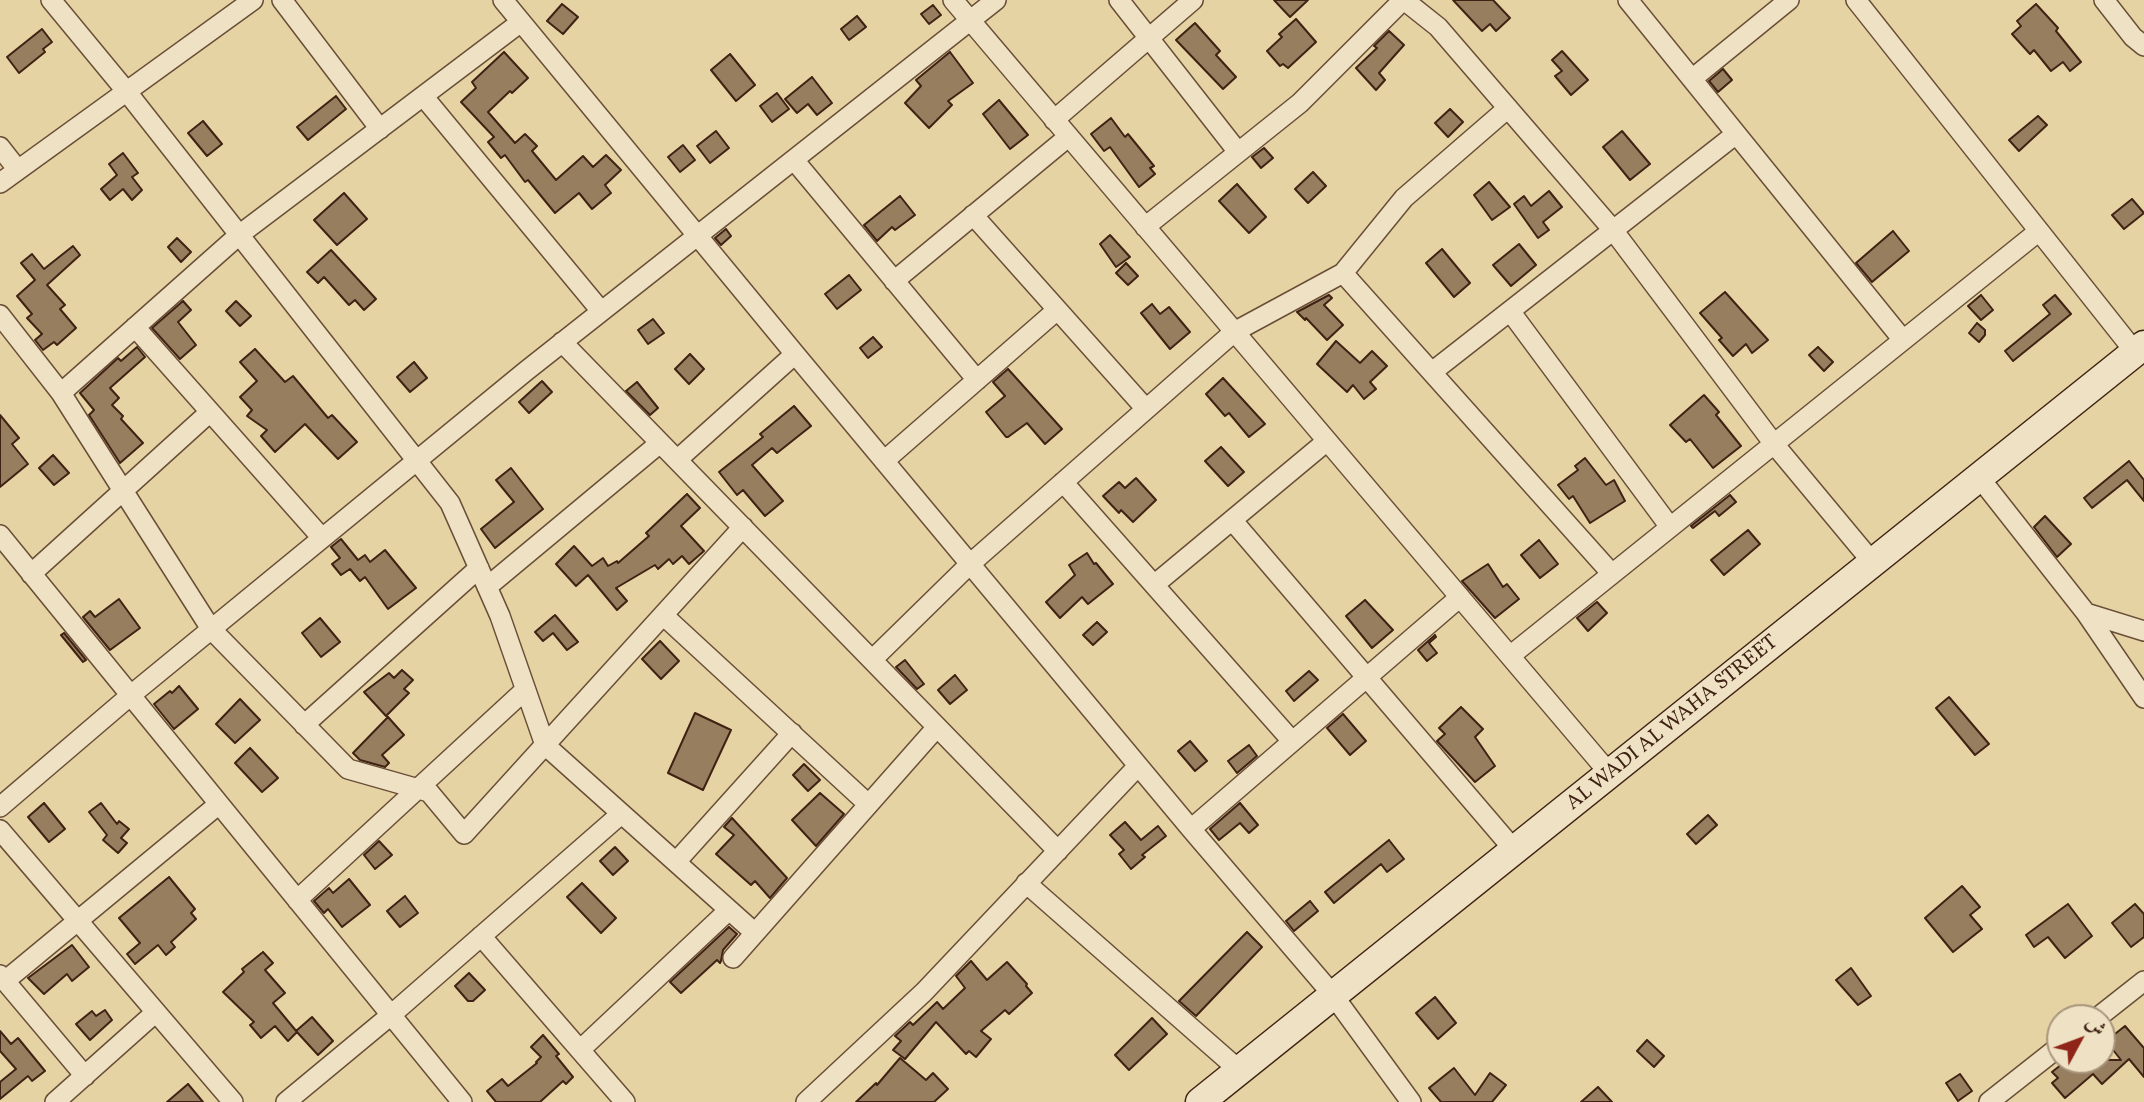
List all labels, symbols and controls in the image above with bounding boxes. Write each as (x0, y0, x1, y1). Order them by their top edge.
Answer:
street label: AL WADI AL WAHA STREET (1562, 631, 1784, 817)
north arrow (2046, 1004, 2116, 1074)
text: ش (2079, 1011, 2111, 1042)

